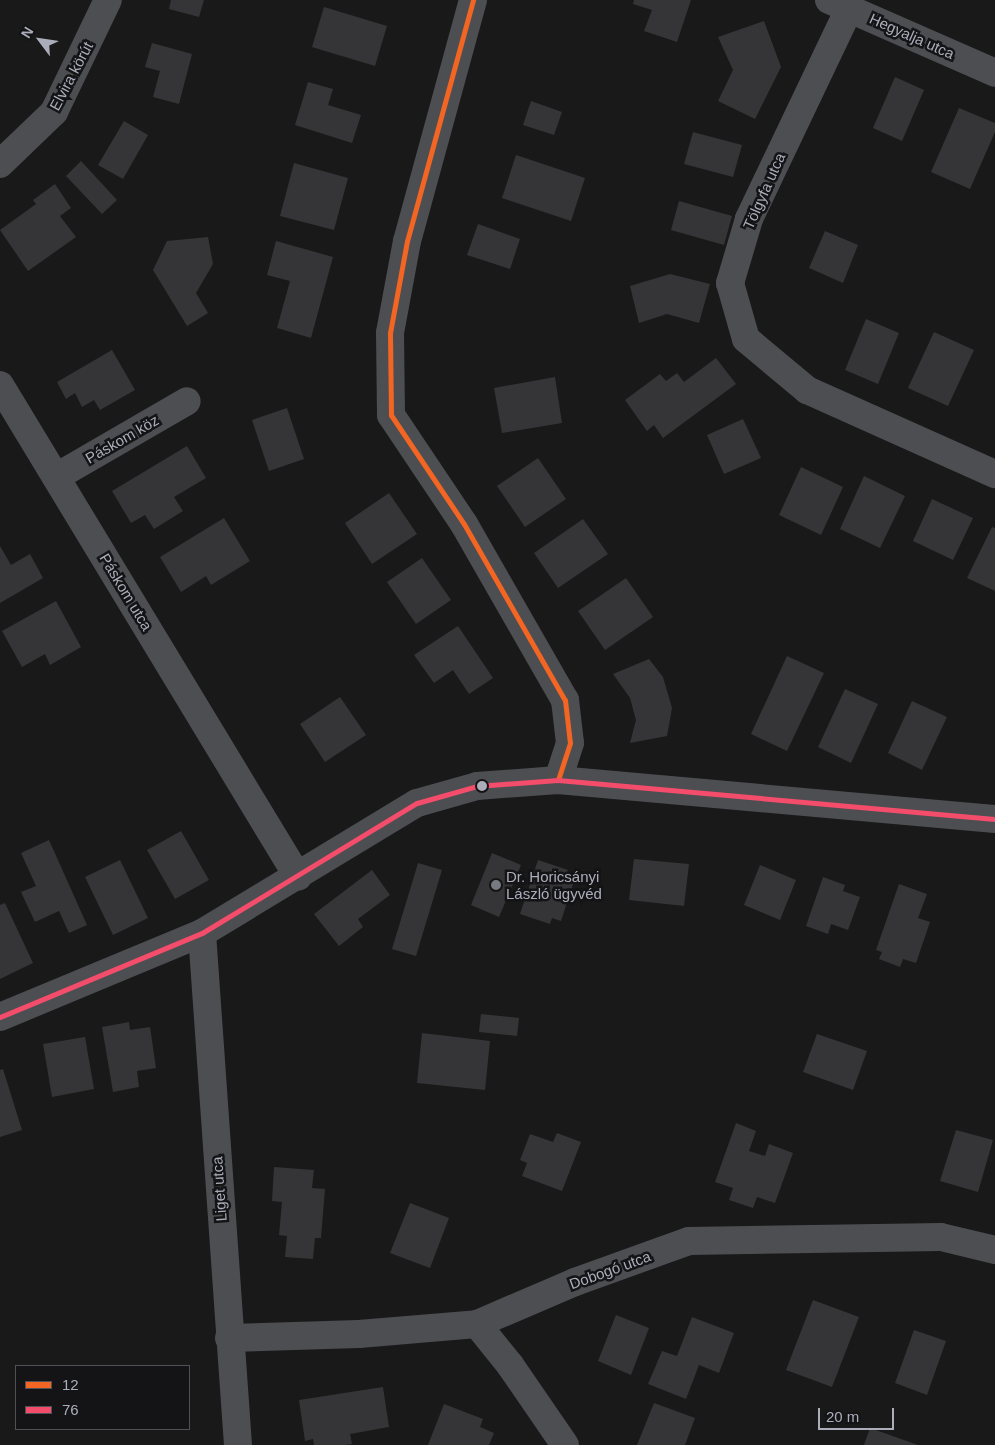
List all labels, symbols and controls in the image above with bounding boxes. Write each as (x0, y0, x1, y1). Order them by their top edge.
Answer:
street label: Hegyalja utca (867, 9, 957, 63)
north arrow (15, 15, 65, 65)
text: N (18, 24, 37, 41)
street label: Elvira körút (45, 39, 97, 113)
street label: Tölgyfa utca (739, 150, 789, 232)
street label: Páskom köz (82, 411, 162, 467)
street label: Páskom utca (96, 550, 156, 634)
unlabelled marker (477, 781, 487, 791)
place label: Dr. Horicsányi László ügyvéd (506, 867, 602, 902)
marker: Dr. Horicsányi László ügyvéd (490, 879, 502, 891)
street label: Liget utca (208, 1156, 230, 1222)
street label: Dobogó utca (567, 1247, 653, 1293)
legend (15, 1365, 190, 1430)
text: 12 (62, 1376, 79, 1393)
scale bar (820, 1398, 896, 1430)
text: 76 (62, 1401, 79, 1418)
text: 20 m (826, 1408, 859, 1425)

